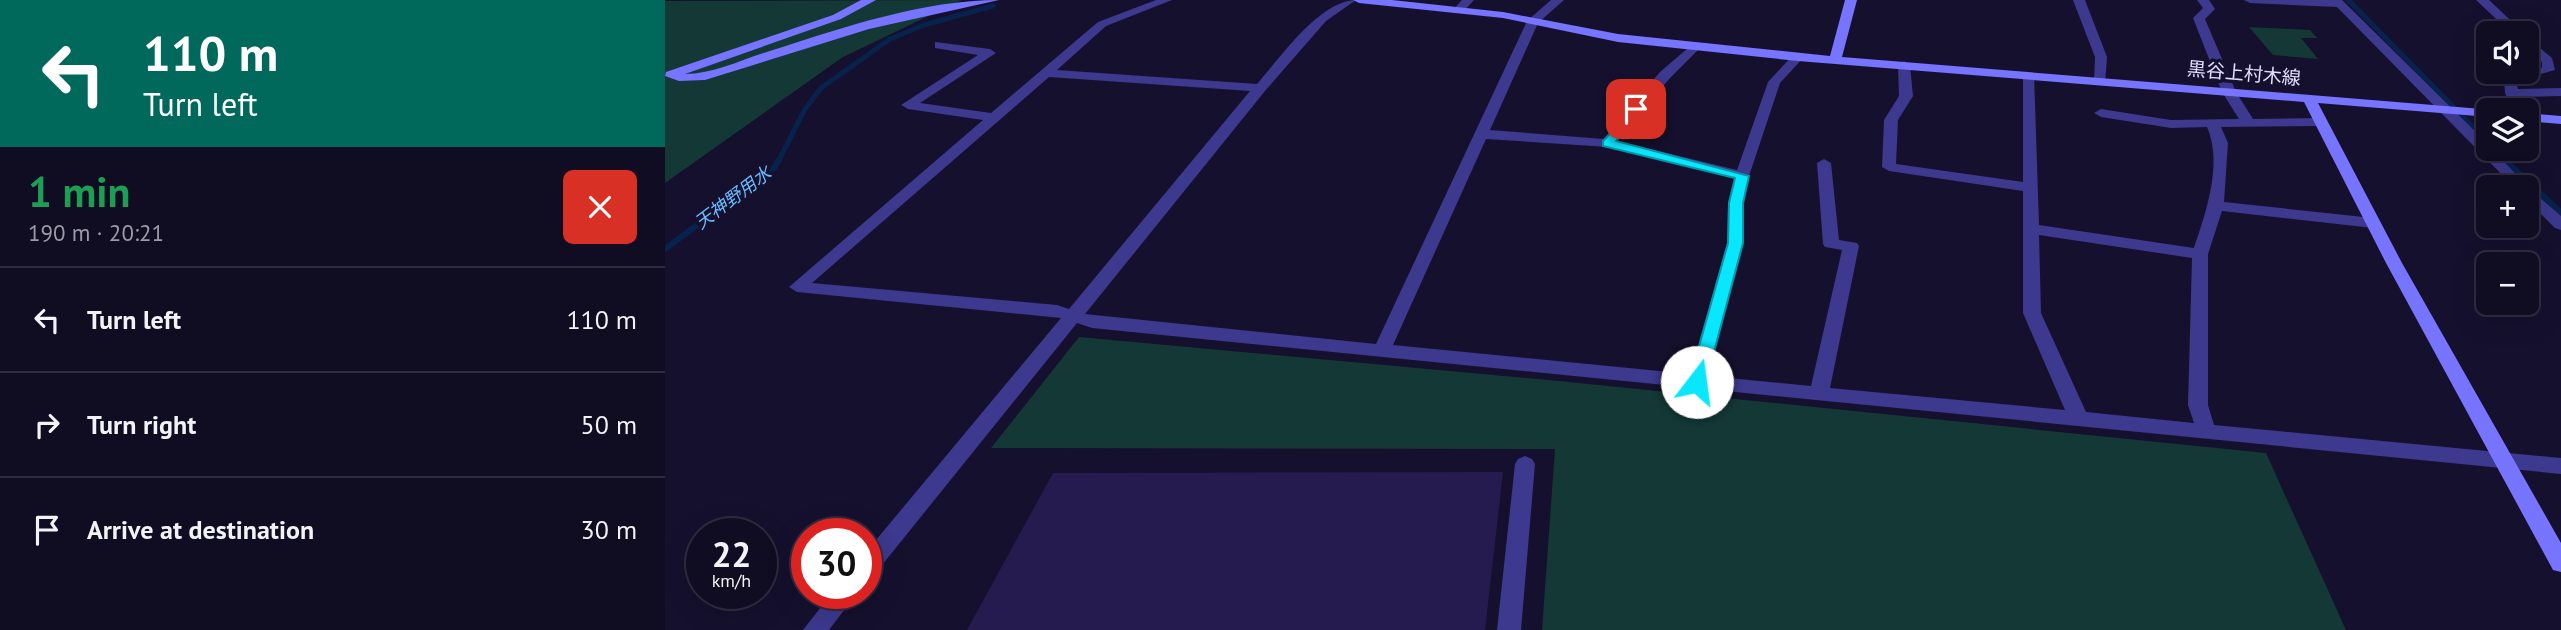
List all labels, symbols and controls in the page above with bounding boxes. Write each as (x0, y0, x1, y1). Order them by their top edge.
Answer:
text: 110 m (143, 21, 278, 85)
map controls (2476, 21, 2539, 315)
button: sound (2476, 21, 2539, 84)
icon: left (28, 28, 119, 119)
street label: 黒谷上村木線 (2186, 56, 2302, 90)
pin (1606, 79, 1666, 139)
text: Turn left (143, 83, 258, 125)
icon: arrive (1617, 90, 1655, 128)
button: layers (2476, 98, 2539, 161)
water label: 天神野用水 (690, 160, 777, 234)
text: 1 min (28, 164, 130, 219)
button: close (563, 170, 637, 244)
button: + (2476, 175, 2539, 238)
text: 190 m · 20:21 (28, 218, 164, 247)
button: − (2476, 252, 2539, 315)
icon: left (28, 301, 66, 339)
text: Turn left (87, 303, 181, 336)
text: 110 m (566, 303, 637, 336)
position arrow (1660, 345, 1734, 419)
icon: right (28, 406, 66, 444)
text: Turn right (87, 408, 196, 441)
text: 50 m (581, 408, 637, 441)
icon: arrive (28, 511, 66, 549)
text: Arrive at destination (87, 513, 314, 546)
text: 30 m (581, 513, 637, 546)
speed limit sign: 30 (791, 518, 882, 609)
text: 22 (712, 531, 751, 577)
text: km/h (712, 569, 751, 592)

